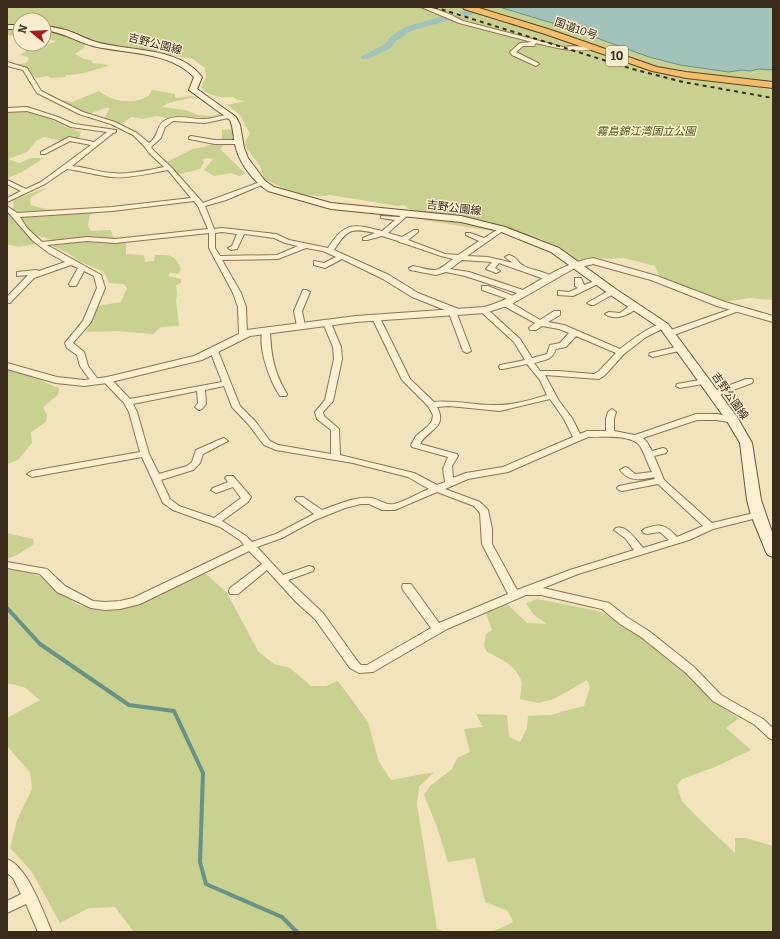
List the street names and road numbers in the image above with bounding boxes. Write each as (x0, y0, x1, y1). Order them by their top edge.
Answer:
street label: 国道10号 (553, 16, 599, 42)
street label: 吉野公園線 (127, 31, 183, 57)
road number: 10 (606, 46, 628, 66)
street label: 吉野公園線 (426, 198, 482, 218)
street label: 吉野公園線 (709, 370, 751, 422)

